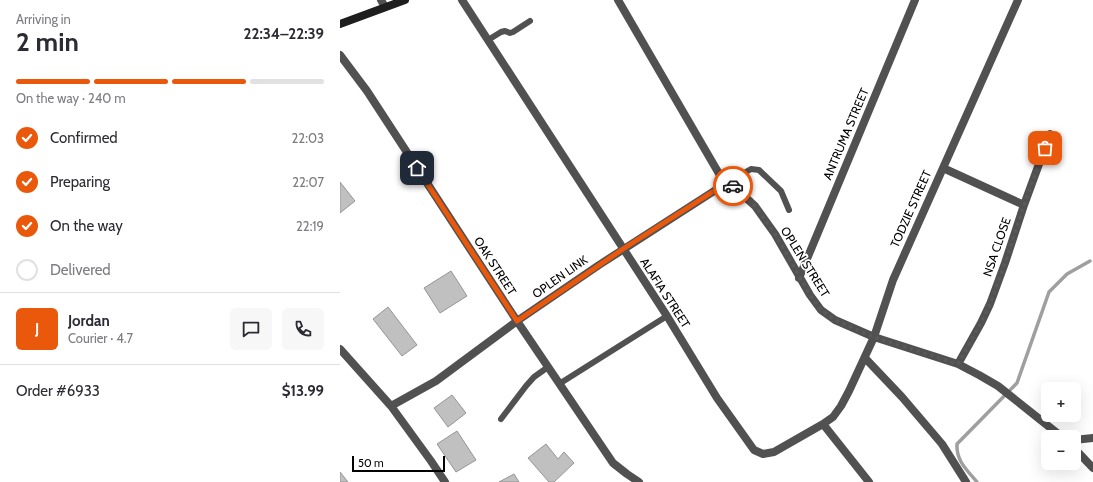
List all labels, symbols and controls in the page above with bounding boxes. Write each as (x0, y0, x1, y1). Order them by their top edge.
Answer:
text: Arriving in (16, 11, 71, 27)
text: 22:34–22:39 (244, 25, 324, 43)
text: 2 min (16, 26, 79, 58)
street label: ANTRUMA STREET (819, 85, 872, 182)
text: On the way · 240 m (16, 90, 126, 106)
icon: check (16, 127, 38, 149)
text: Confirmed (50, 129, 118, 147)
text: 22:03 (292, 130, 324, 146)
pin (1028, 131, 1062, 165)
icon: bag (1034, 137, 1056, 159)
pin (400, 151, 434, 185)
icon: home (406, 157, 428, 179)
courier (713, 166, 753, 206)
street label: TODZIE STREET (887, 167, 935, 250)
icon: check (16, 171, 38, 193)
text: Preparing (50, 173, 110, 191)
text: 22:07 (292, 174, 324, 190)
icon: car (722, 175, 744, 197)
icon: check (16, 215, 38, 237)
street label: NSA CLOSE (979, 215, 1014, 278)
text: On the way (50, 217, 123, 235)
text: 22:19 (296, 218, 324, 234)
street label: OPLEN STREET (778, 224, 833, 300)
street label: OAK STREET (471, 234, 520, 298)
street label: OPLEN LINK (529, 252, 590, 301)
street label: ALAFIA STREET (637, 255, 694, 331)
text: Delivered (50, 261, 111, 279)
button: chat (230, 308, 272, 350)
button: phone (282, 308, 324, 350)
text: Jordan (68, 312, 110, 330)
text: J (35, 320, 39, 338)
text: Courier · 4.7 (68, 330, 133, 346)
text: Order #6933 (16, 382, 100, 400)
text: $13.99 (282, 382, 324, 400)
map controls (1041, 382, 1081, 470)
button: + (1041, 382, 1081, 422)
button: − (1041, 430, 1081, 470)
scale bar (352, 454, 445, 473)
text: 50 m (358, 456, 384, 470)

